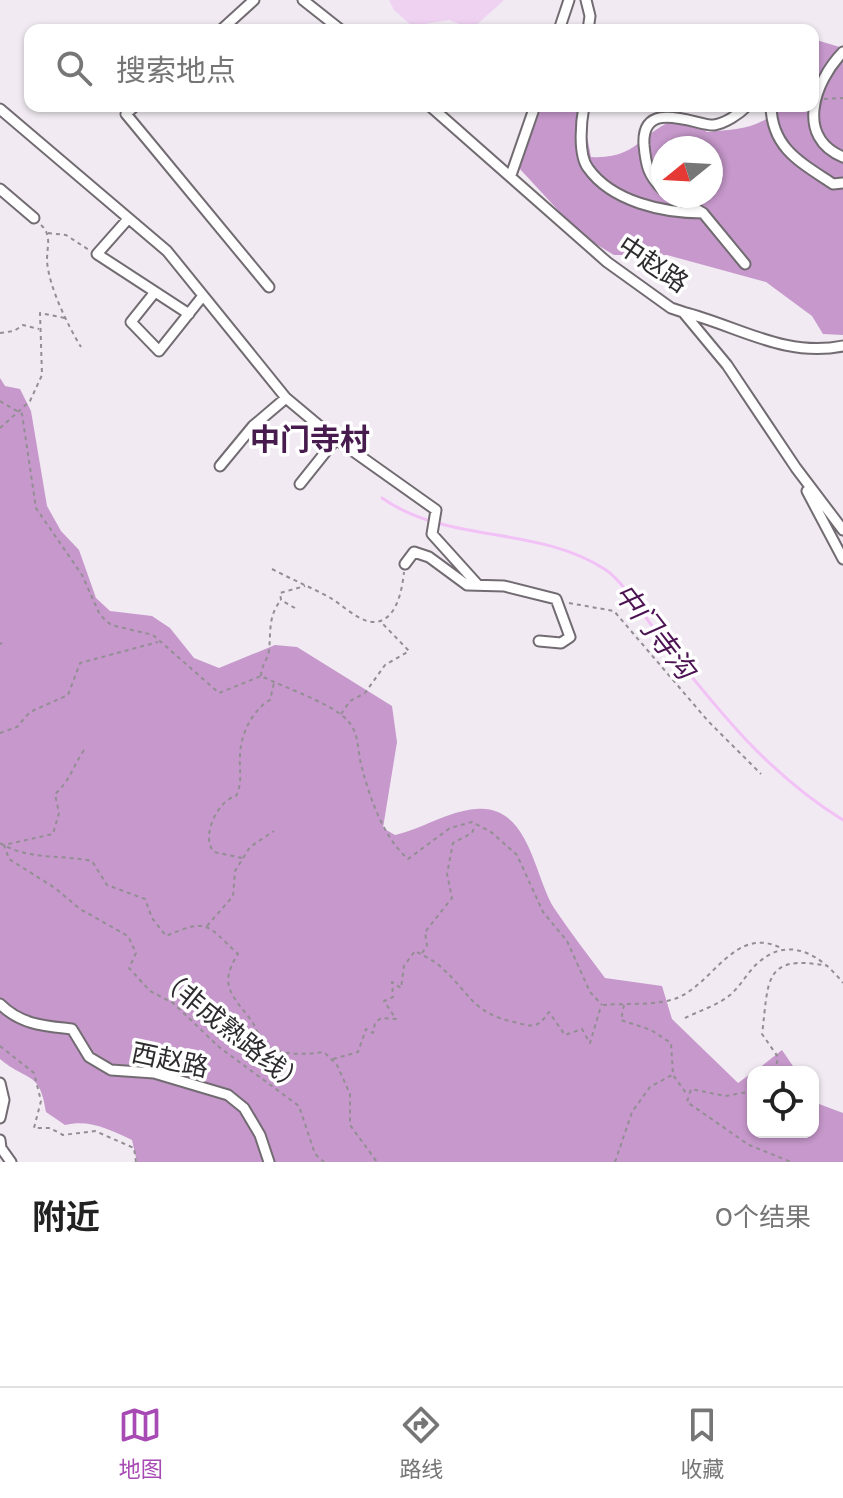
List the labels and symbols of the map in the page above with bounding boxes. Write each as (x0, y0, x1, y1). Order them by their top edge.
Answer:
north arrow (651, 136, 723, 208)
street label: 中赵路 (612, 229, 694, 299)
district label: 中门寺村 (250, 421, 370, 458)
water label: 中门寺沟 (607, 576, 705, 688)
street label: （非成熟路线） (151, 961, 313, 1101)
street label: 西赵路 (129, 1036, 211, 1084)

